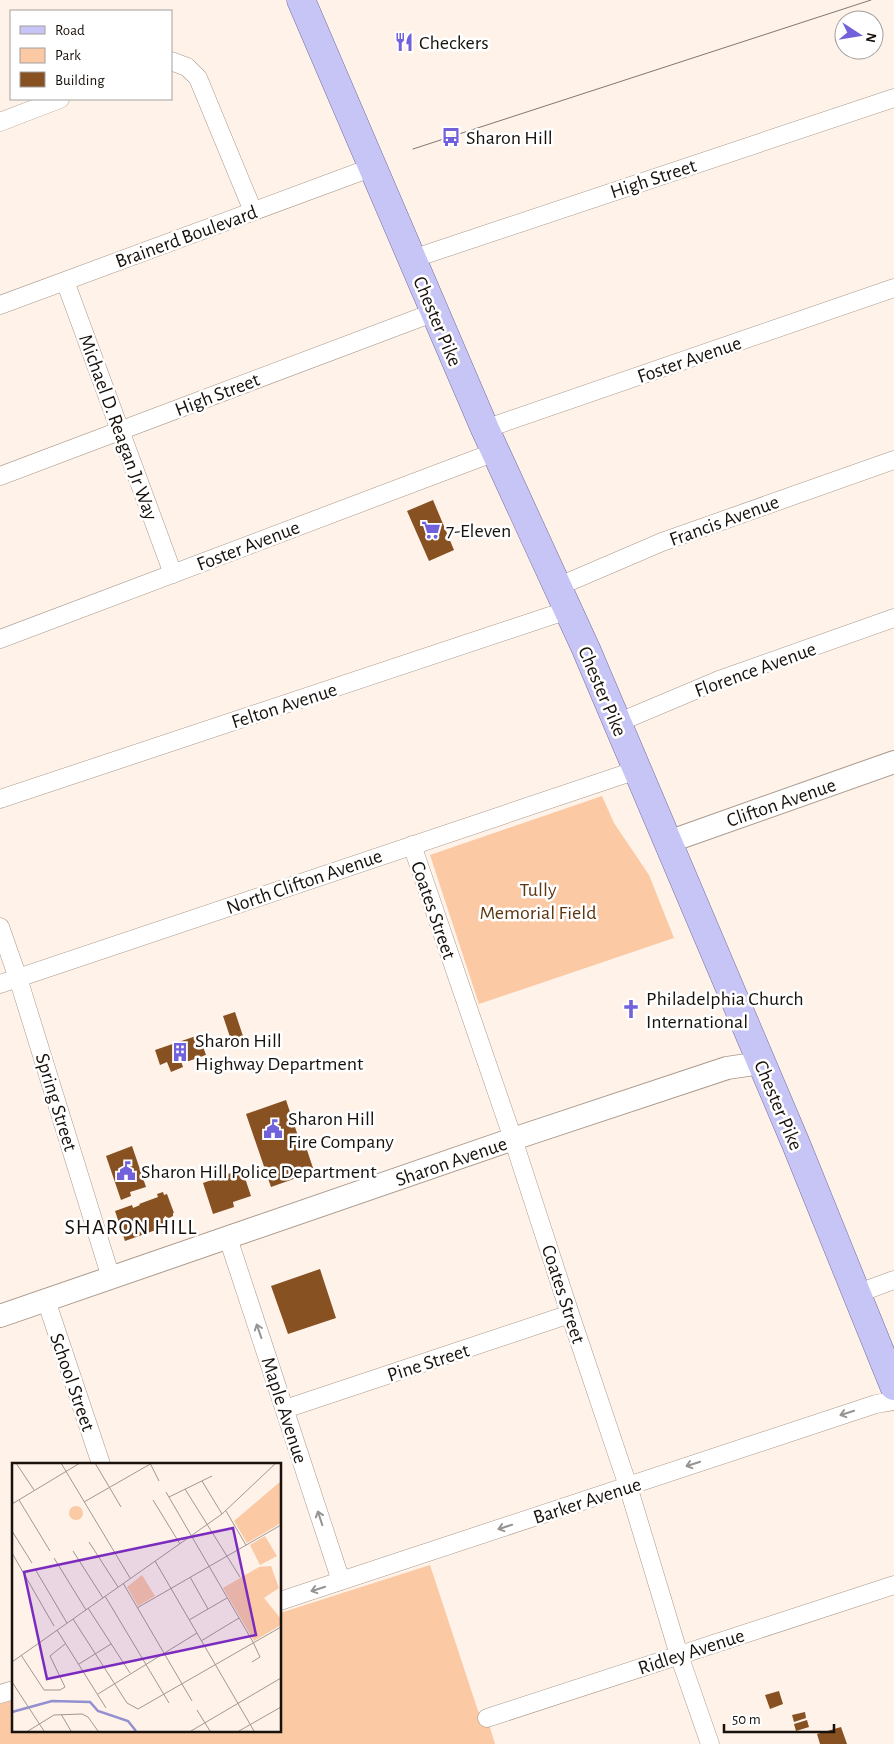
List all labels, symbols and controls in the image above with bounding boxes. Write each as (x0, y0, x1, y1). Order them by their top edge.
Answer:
legend (10, 10, 172, 100)
north arrow (834, 10, 884, 60)
text: Road (55, 23, 85, 38)
restaurant icon: Checkers (393, 31, 415, 53)
text: N (863, 31, 879, 44)
place label: Checkers (419, 33, 489, 53)
text: Park (55, 48, 81, 63)
text: Building (55, 73, 105, 88)
bus stop icon: Sharon Hill (440, 126, 462, 148)
place label: Sharon Hill (466, 128, 553, 148)
street label: High Street (608, 155, 699, 202)
street label: Brainerd Boulevard (113, 202, 260, 272)
street label: Chester Pike (409, 273, 465, 369)
street label: Michael D. Reagan Jr Way (75, 332, 161, 523)
street label: Foster Avenue (635, 333, 744, 387)
street label: High Street (172, 369, 263, 420)
street label: Francis Avenue (667, 492, 782, 550)
street label: Foster Avenue (194, 517, 303, 575)
supermarket icon: 7-Eleven (420, 519, 442, 541)
place label: 7-Eleven (446, 521, 511, 541)
street label: Florence Avenue (692, 639, 819, 701)
street label: Chester Pike (574, 643, 630, 739)
street label: Felton Avenue (229, 679, 340, 732)
street label: Clifton Avenue (724, 775, 838, 831)
street label: North Clifton Avenue (224, 846, 385, 918)
street label: Coates Street (407, 859, 459, 962)
park label: Tully Memorial Field (479, 880, 597, 923)
place label: Philadelphia Church International (646, 989, 804, 1032)
church icon: Philadelphia Church International (620, 998, 642, 1020)
place label: Sharon Hill Highway Department (195, 1031, 364, 1074)
building icon: Sharon Hill Highway Department (169, 1041, 191, 1063)
street label: Spring Street (32, 1051, 81, 1154)
street label: Chester Pike (750, 1057, 806, 1153)
place label: Sharon Hill Fire Company (288, 1109, 394, 1152)
public building icon: Sharon Hill Fire Company (262, 1118, 284, 1140)
street label: Sharon Avenue (393, 1133, 510, 1190)
public building icon: Sharon Hill Police Department (115, 1160, 137, 1182)
place label: Sharon Hill Police Department (141, 1162, 377, 1182)
district label: SHARON HILL (64, 1216, 198, 1238)
street label: Coates Street (538, 1243, 589, 1347)
one-way arrow (254, 1323, 263, 1339)
street label: School Street (46, 1331, 98, 1434)
street label: Pine Street (385, 1340, 472, 1386)
street label: Maple Avenue (257, 1355, 311, 1466)
one-way arrow (839, 1409, 855, 1419)
one-way arrow (685, 1460, 701, 1470)
inset map (12, 1463, 281, 1732)
street label: Barker Avenue (531, 1474, 644, 1528)
one-way arrow (315, 1511, 325, 1527)
one-way arrow (498, 1522, 514, 1532)
one-way arrow (311, 1585, 326, 1594)
street label: Ridley Avenue (636, 1625, 747, 1679)
scale bar (724, 1702, 834, 1734)
text: 50 m (732, 1712, 761, 1727)

